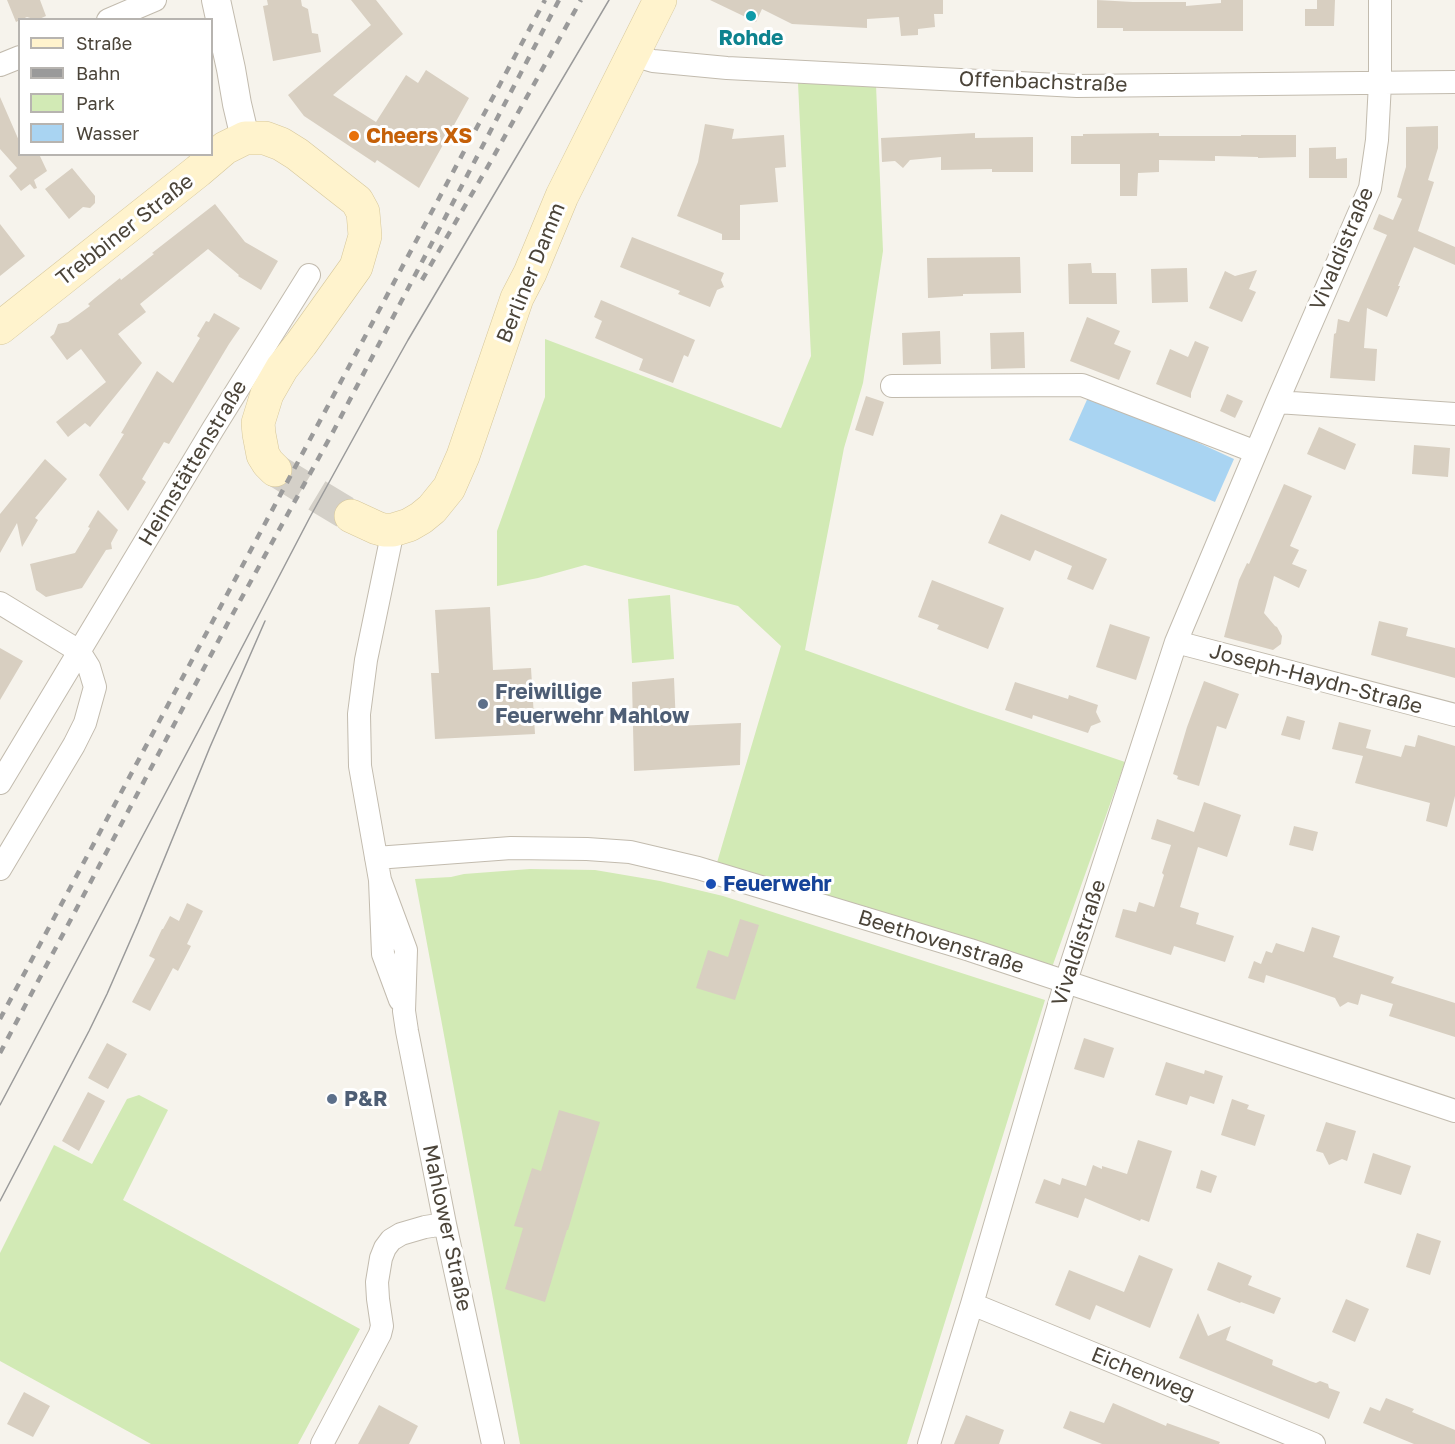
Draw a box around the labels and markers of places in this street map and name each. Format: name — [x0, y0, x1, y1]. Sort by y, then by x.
marker: Rohde — [744, 9, 758, 23]
place label: Rohde — [719, 25, 783, 51]
place label: Cheers XS — [366, 123, 472, 149]
marker: Cheers XS — [347, 129, 361, 143]
place label: Freiwillige Feuerwehr Mahlow — [495, 679, 689, 729]
marker: Freiwillige Feuerwehr Mahlow — [476, 697, 490, 711]
place label: Feuerwehr — [723, 871, 832, 897]
marker: Feuerwehr — [704, 877, 718, 891]
place label: P&R — [344, 1086, 388, 1112]
marker: P&R — [325, 1092, 339, 1106]

